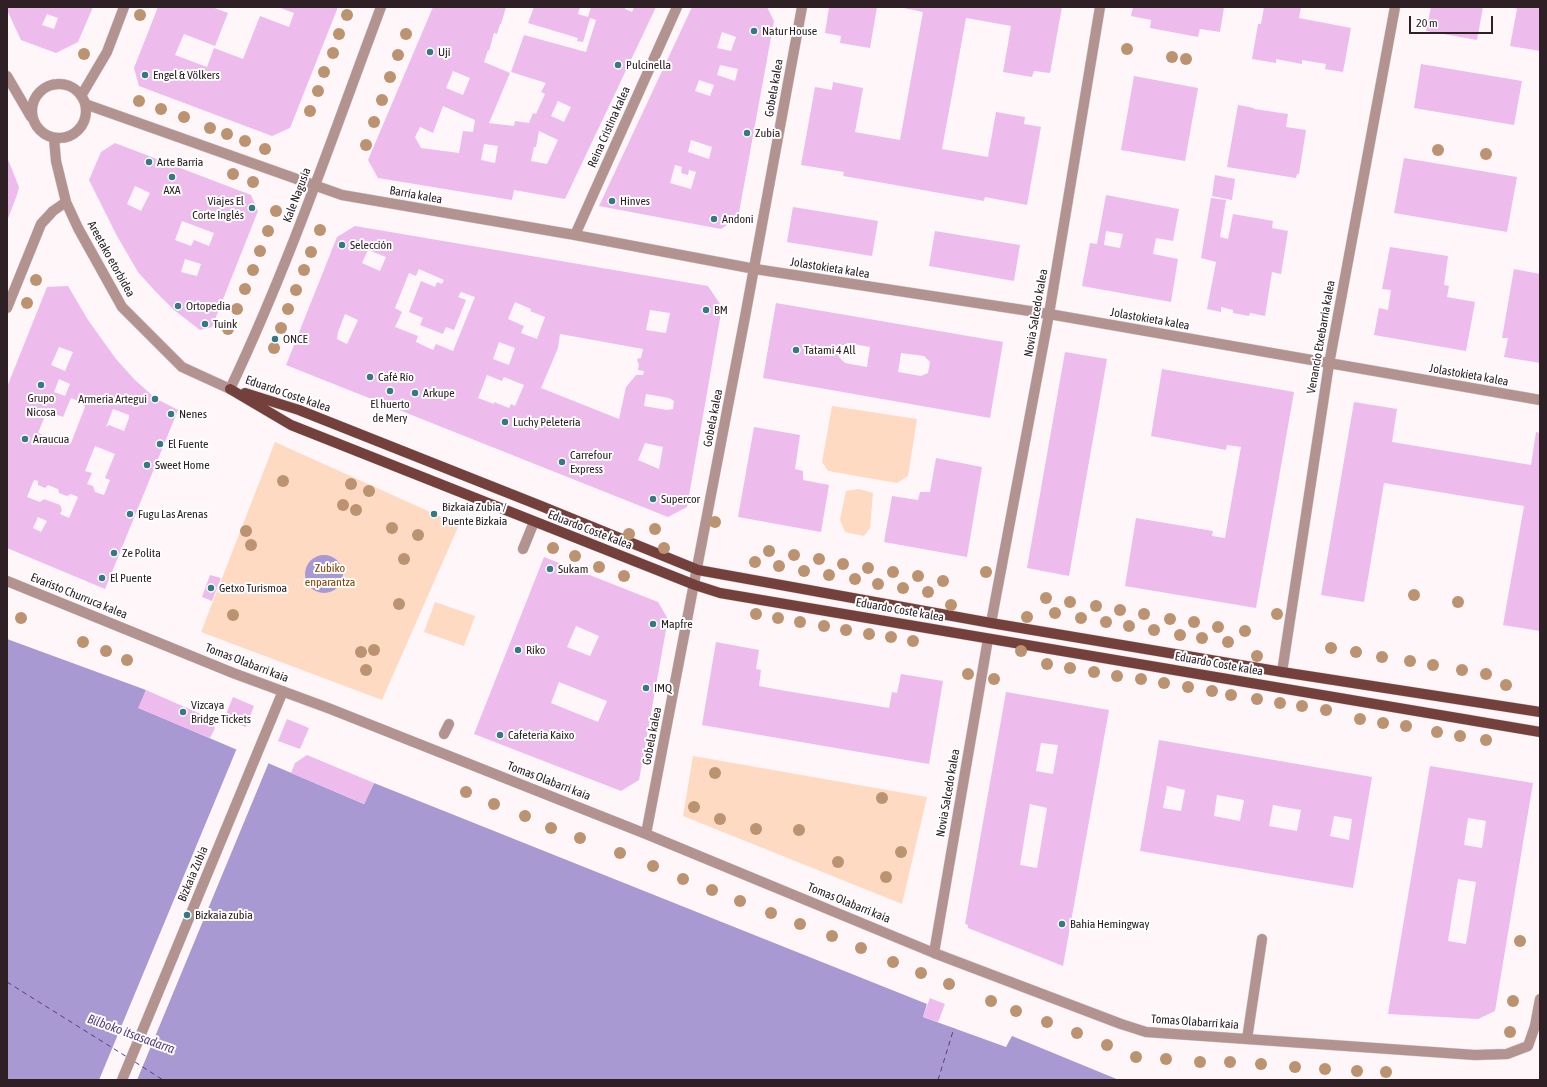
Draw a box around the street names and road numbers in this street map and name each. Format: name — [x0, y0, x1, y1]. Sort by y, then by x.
street label: Gobela kalea — [762, 58, 786, 118]
street label: Reina Cristina kalea — [585, 84, 633, 170]
street label: Kale Nagusia — [280, 166, 314, 224]
street label: Barria kalea — [389, 183, 443, 207]
street label: Areetako etorbidea — [84, 218, 138, 300]
street label: Jolastokieta kalea — [789, 255, 871, 281]
street label: Novia Salcedo kalea — [1021, 268, 1051, 358]
street label: Venancio Etxebarria kalea — [1304, 279, 1338, 395]
street label: Jolastokieta kalea — [1109, 305, 1191, 333]
street label: Jolastokieta kalea — [1428, 361, 1510, 389]
street label: Eduardo Coste kalea — [243, 373, 333, 415]
street label: Gobela kalea — [700, 388, 726, 448]
street label: Eduardo Coste kalea — [546, 507, 634, 553]
street label: Evaristo Churruca kalea — [28, 570, 130, 622]
street label: Eduardo Coste kalea — [855, 595, 945, 625]
street label: Tomas Olabarri kaia — [203, 641, 291, 685]
street label: Eduardo Coste kalea — [1174, 649, 1264, 679]
street label: Gobela kalea — [639, 706, 665, 766]
street label: Novia Salcedo kalea — [933, 748, 963, 838]
street label: Tomas Olabarri kaia — [505, 759, 593, 803]
street label: Bizkaia Zubia — [175, 844, 211, 904]
street label: Tomas Olabarri kaia — [806, 880, 892, 926]
street label: Tomas Olabarri kaia — [1151, 1012, 1239, 1032]

